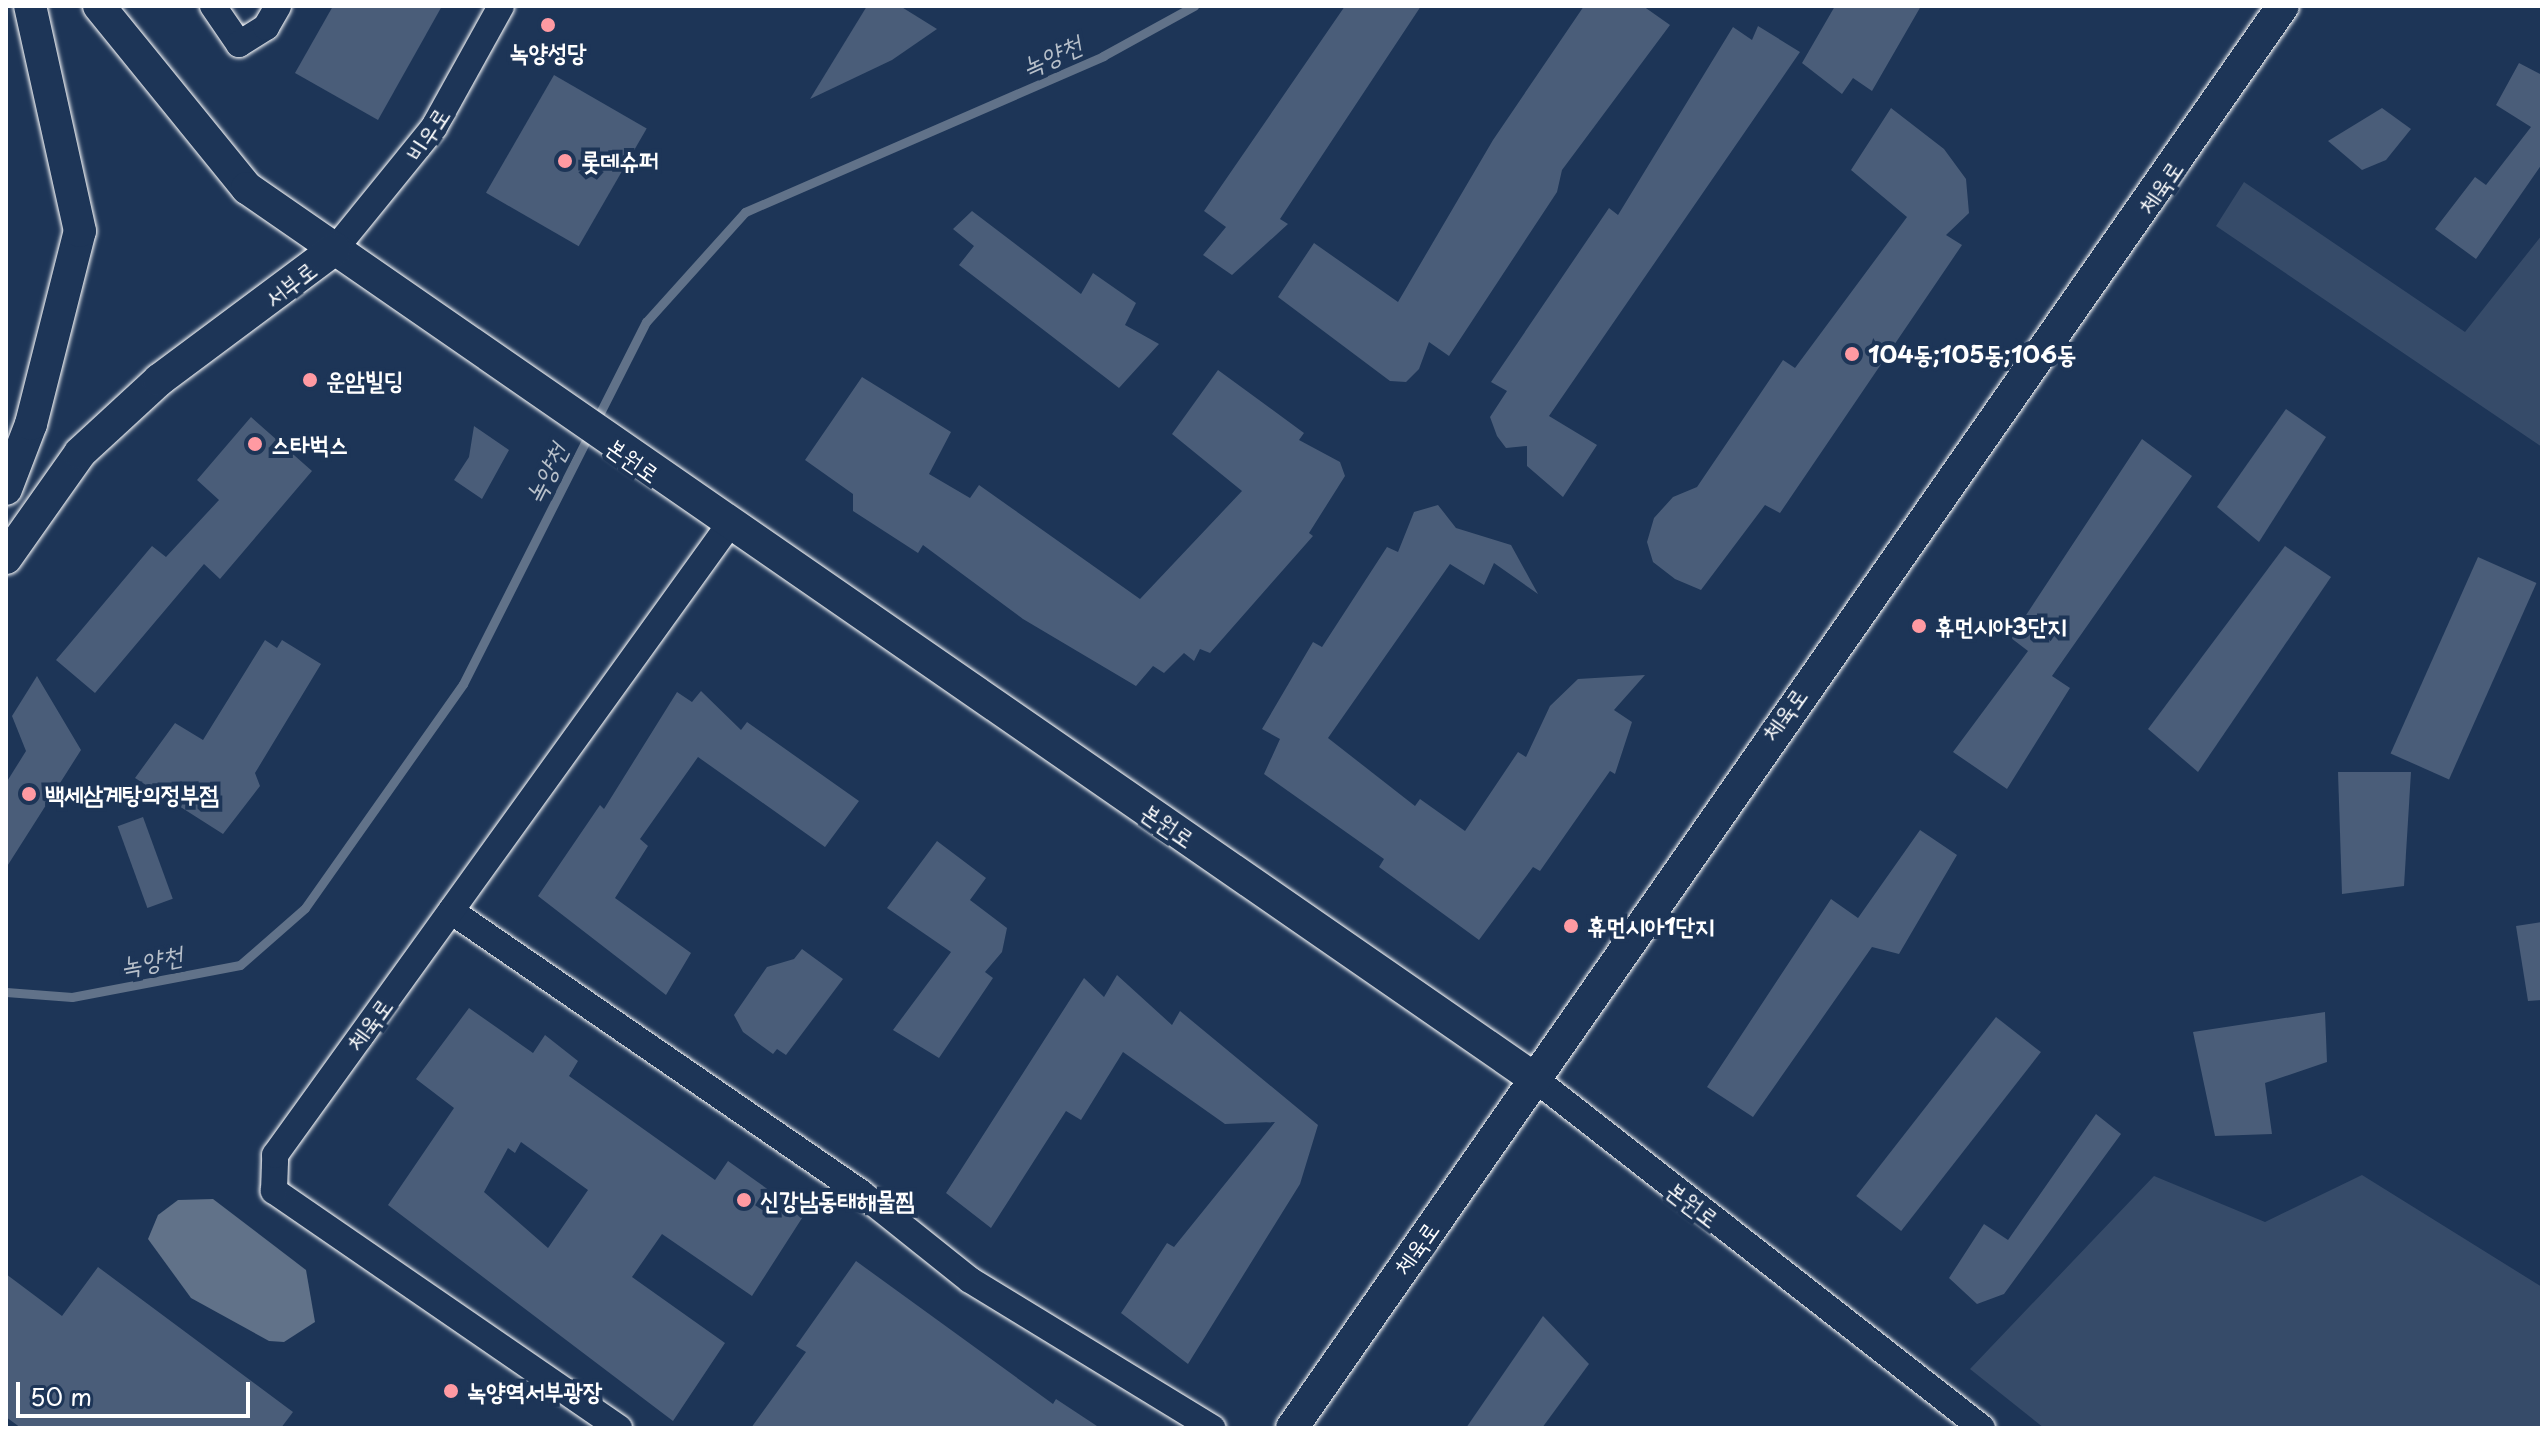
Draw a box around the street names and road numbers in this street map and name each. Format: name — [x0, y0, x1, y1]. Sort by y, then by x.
street label: 비우로 — [399, 102, 455, 166]
street label: 체육로 — [2132, 155, 2188, 219]
street label: 서부로 — [258, 255, 322, 313]
street label: 본원로 — [601, 432, 665, 488]
street label: 체육로 — [1756, 682, 1812, 746]
street label: 본원로 — [1136, 797, 1200, 853]
street label: 체육로 — [340, 992, 398, 1056]
street label: 본원로 — [1661, 1175, 1725, 1233]
street label: 체육로 — [1388, 1216, 1444, 1280]

